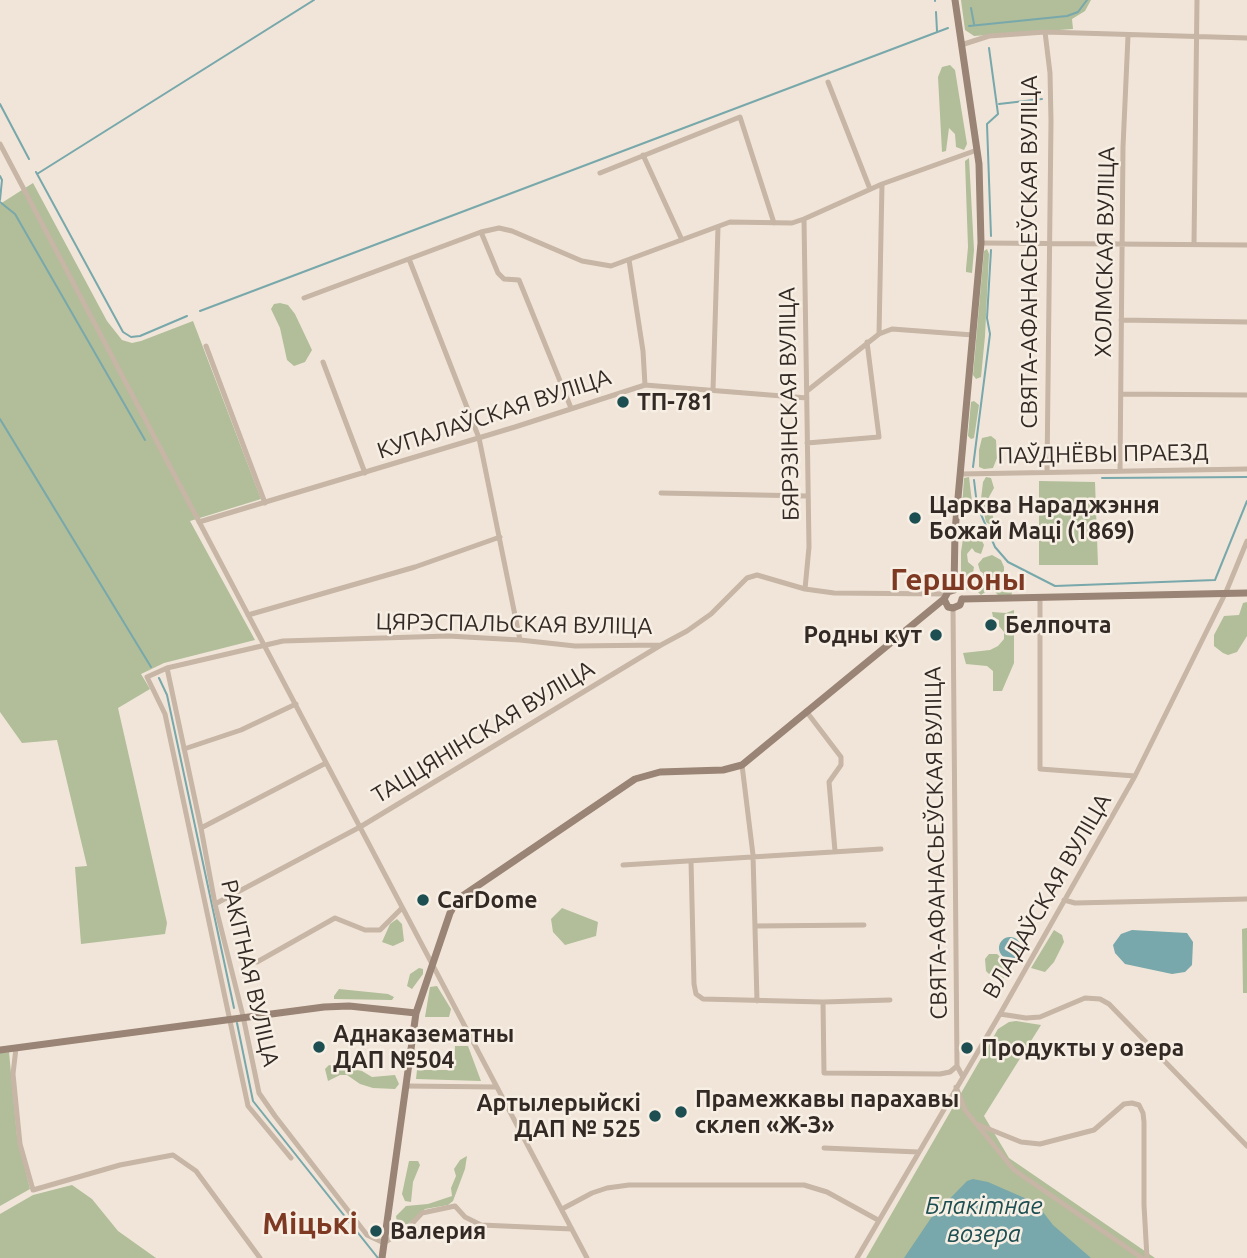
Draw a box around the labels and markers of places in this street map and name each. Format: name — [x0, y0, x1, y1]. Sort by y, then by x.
place label: ТП-781 — [637, 388, 714, 416]
marker: ТП-781 — [615, 394, 631, 410]
place label: Царква Нараджэння Божай Маці (1869) — [929, 491, 1160, 545]
marker: Царква Нараджэння Божай Маці (1869) — [907, 510, 923, 526]
place label: Белпочта — [1005, 611, 1111, 639]
marker: Белпочта — [983, 617, 999, 633]
place label: Родны кут — [804, 621, 922, 649]
marker: Родны кут — [928, 627, 944, 643]
place label: CarDome — [437, 886, 538, 914]
marker: CarDome — [415, 892, 431, 908]
place label: Аднаказематны ДАП №504 — [333, 1020, 514, 1074]
place label: Продукты у озера — [981, 1034, 1184, 1062]
marker: Аднаказематны ДАП №504 — [311, 1039, 327, 1055]
marker: Продукты у озера — [959, 1040, 975, 1056]
place label: Прамежкавы парахавы склеп «Ж-З» — [695, 1085, 959, 1139]
place label: Артылерыйскі ДАП № 525 — [476, 1089, 641, 1143]
marker: Прамежкавы парахавы склеп «Ж-З» — [673, 1104, 689, 1120]
marker: Артылерыйскі ДАП № 525 — [647, 1108, 663, 1124]
place label: Валерия — [390, 1217, 486, 1245]
marker: Валерия — [368, 1223, 384, 1239]

